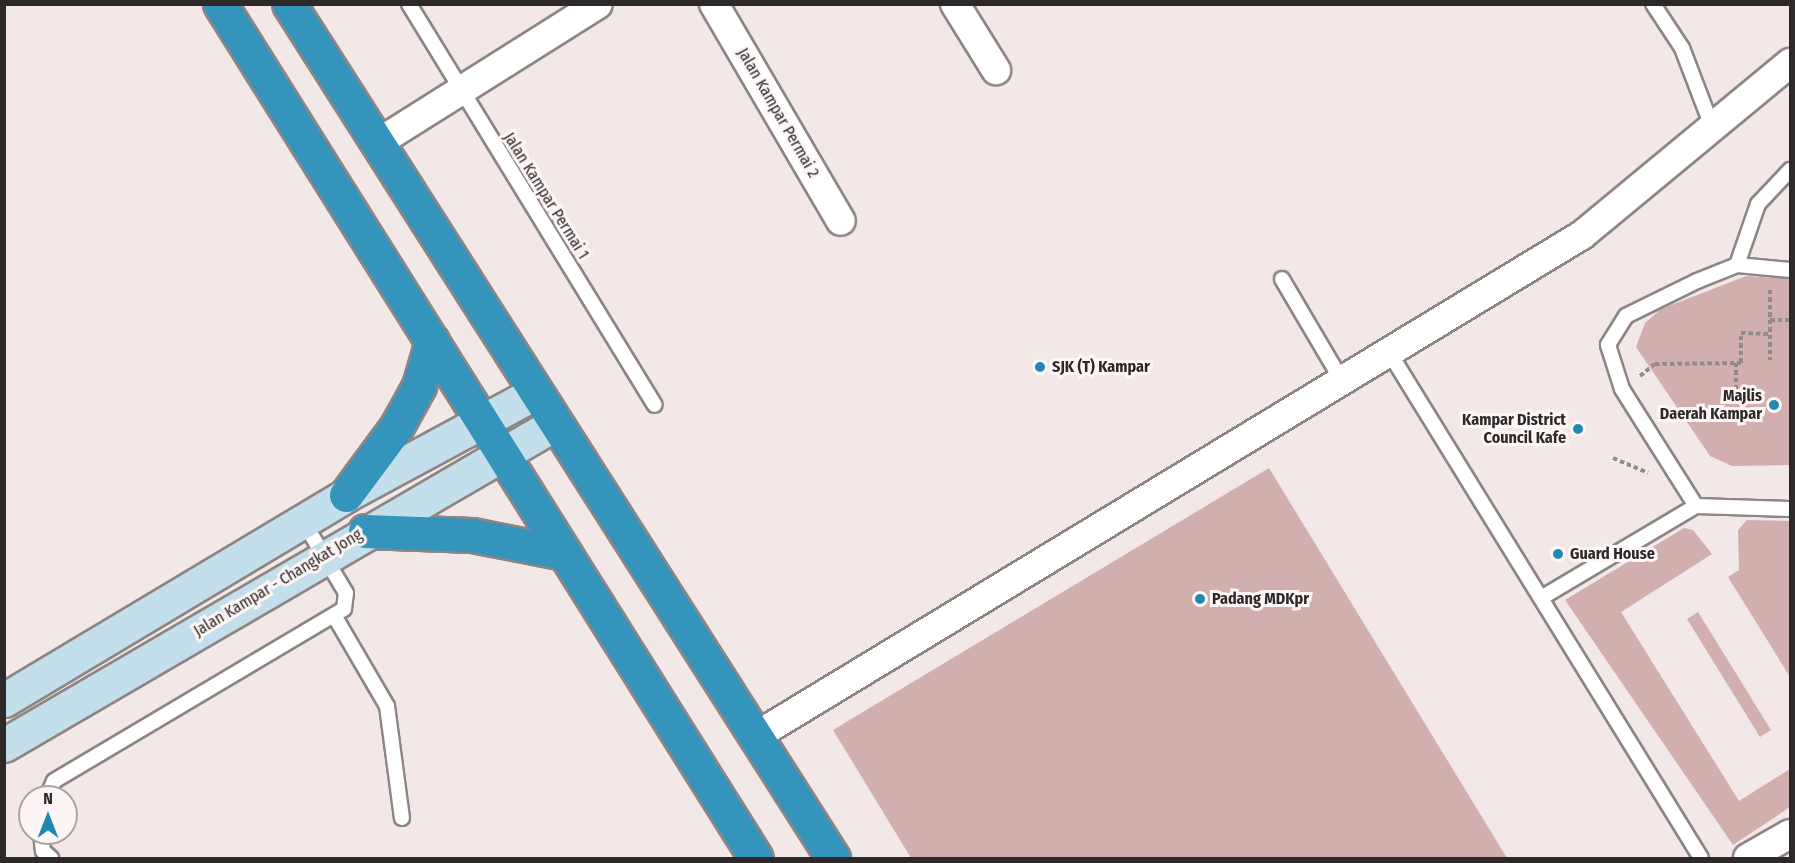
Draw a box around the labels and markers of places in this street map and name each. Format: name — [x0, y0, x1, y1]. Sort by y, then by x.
place label: SJK (T) Kampar — [1052, 357, 1150, 377]
marker: SJK (T) Kampar — [1033, 360, 1047, 374]
place label: Majlis Daerah Kampar — [1660, 386, 1762, 424]
marker: Majlis Daerah Kampar — [1767, 398, 1781, 412]
place label: Kampar District Council Kafe — [1462, 410, 1566, 448]
marker: Kampar District Council Kafe — [1571, 422, 1585, 436]
place label: Guard House — [1570, 544, 1655, 564]
marker: Guard House — [1551, 547, 1565, 561]
place label: Padang MDKpr — [1212, 589, 1309, 609]
marker: Padang MDKpr — [1193, 592, 1207, 606]

